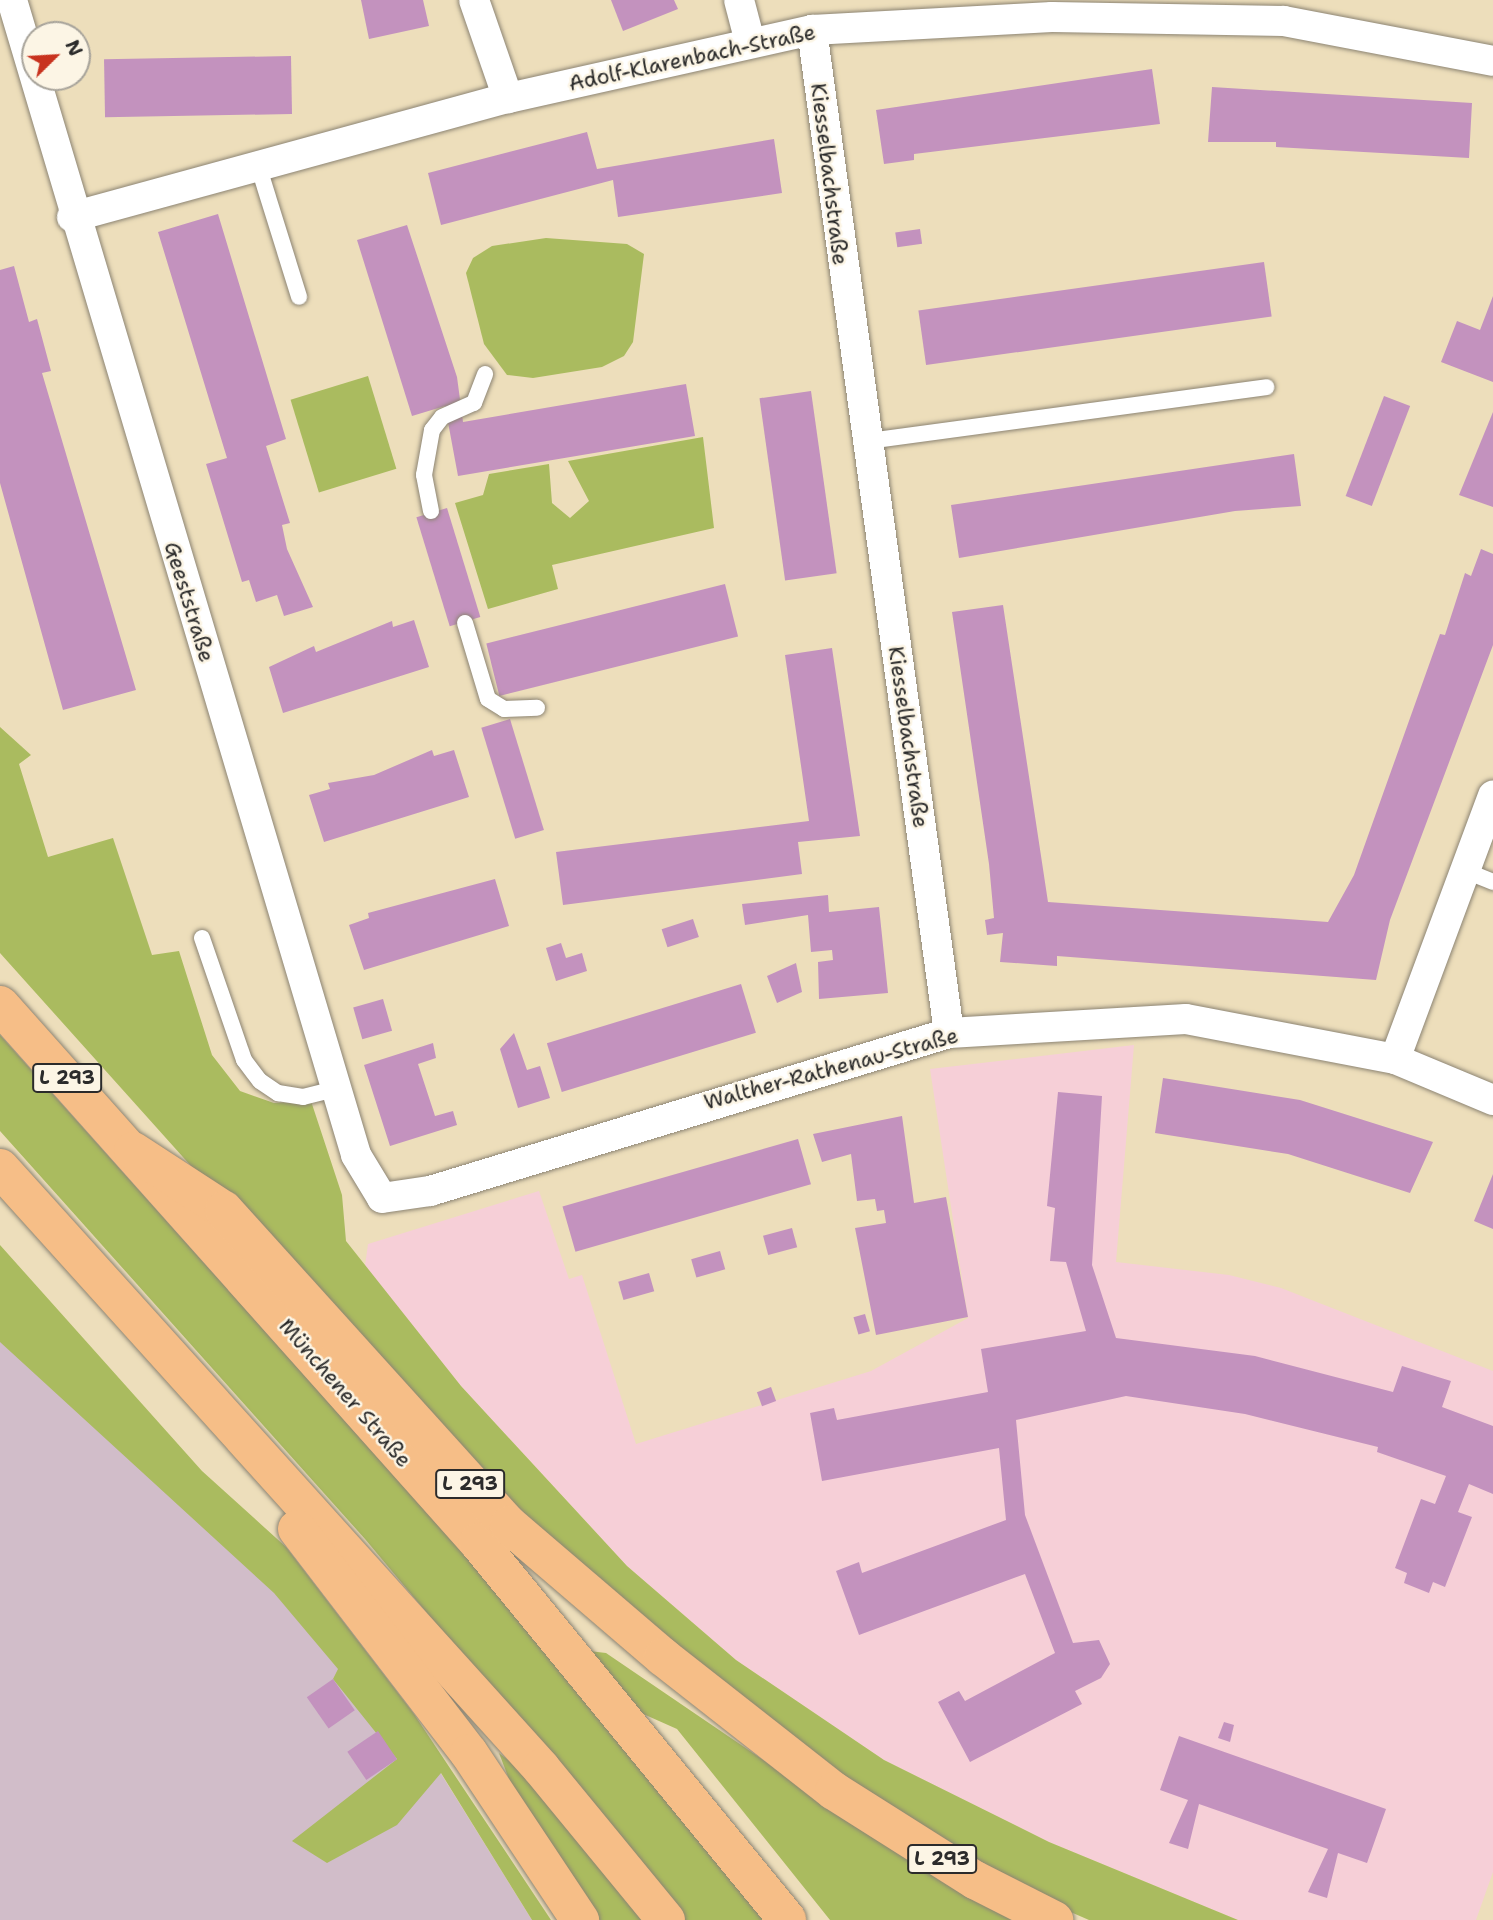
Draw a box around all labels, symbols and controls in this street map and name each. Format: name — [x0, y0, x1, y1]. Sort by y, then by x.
street label: Adolf-Klarenbach-Straße — [566, 20, 818, 96]
north arrow — [21, 21, 91, 91]
text: N — [59, 36, 88, 60]
street label: Kiesselbachstraße — [805, 82, 853, 266]
street label: Geeststraße — [159, 539, 219, 665]
street label: Kiesselbachstraße — [883, 645, 933, 829]
street label: Walther-Rathenau-Straße — [701, 1023, 961, 1115]
road number: L 293 — [32, 1062, 102, 1094]
street label: Münchener Straße — [274, 1314, 416, 1472]
road number: L 293 — [435, 1468, 505, 1500]
road number: L 293 — [907, 1843, 977, 1874]

